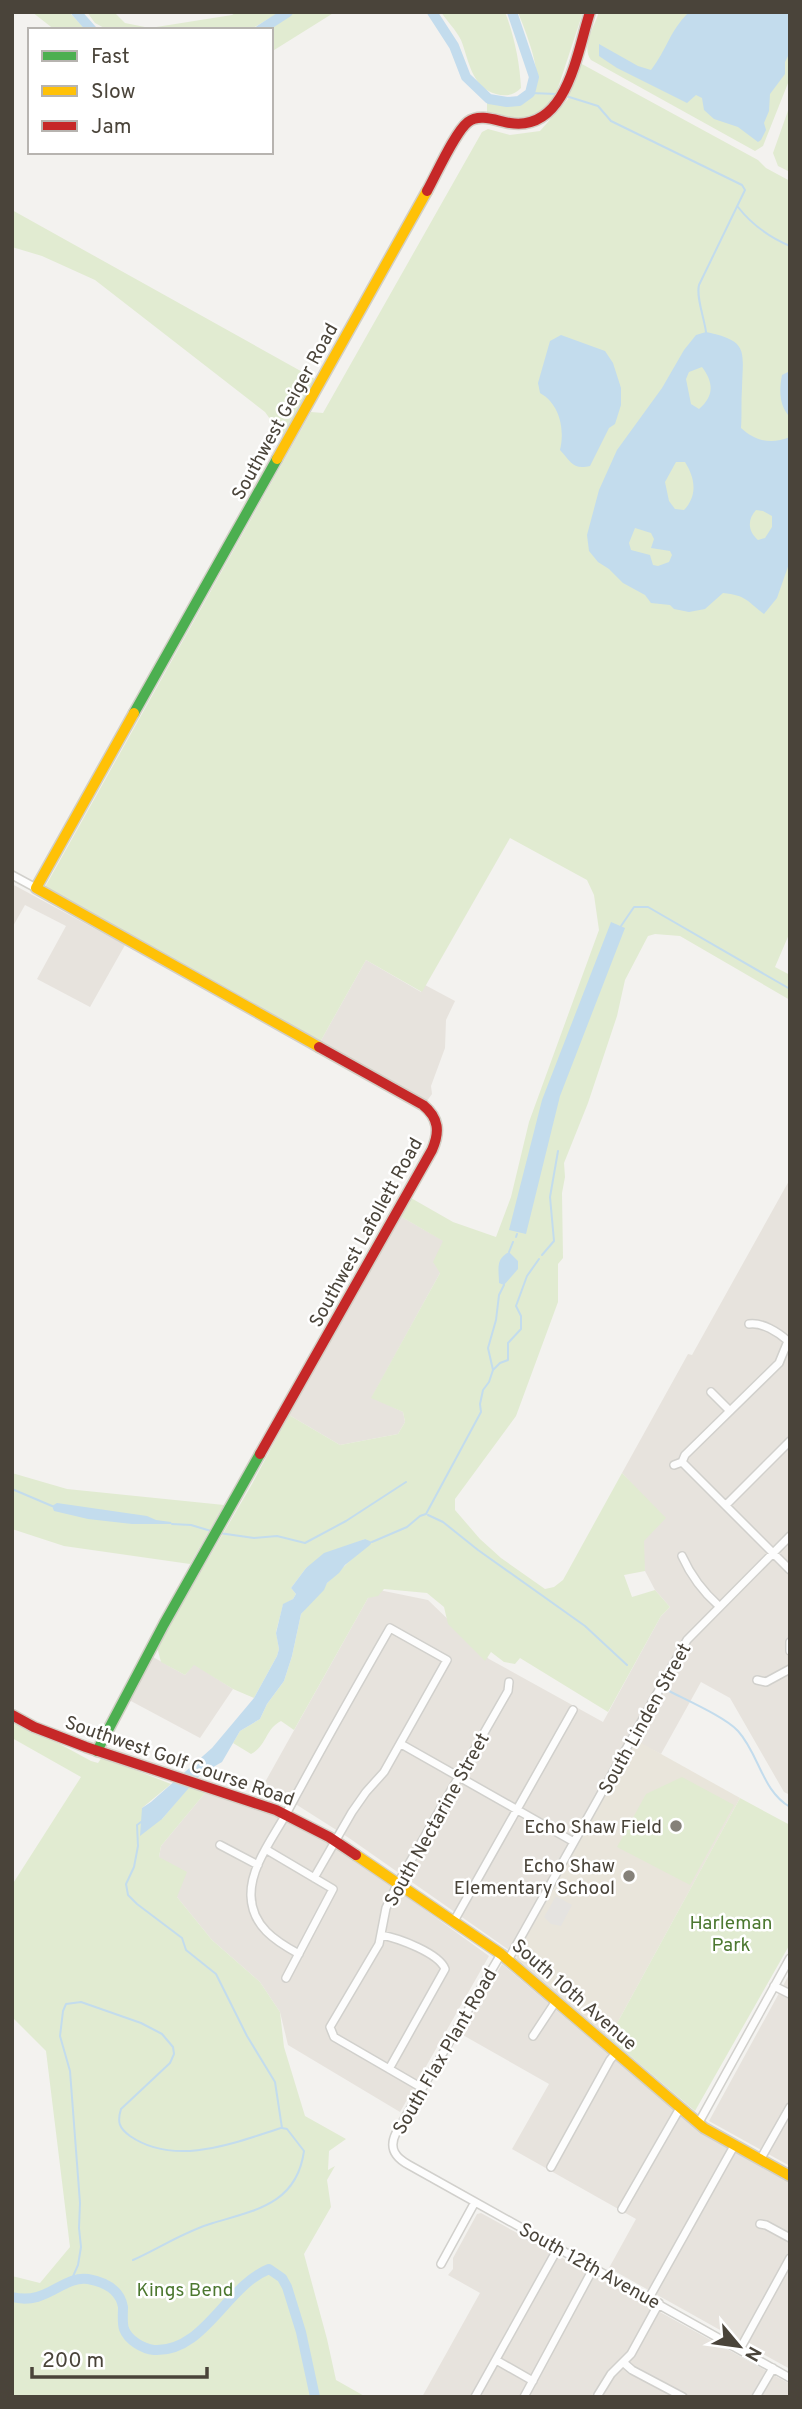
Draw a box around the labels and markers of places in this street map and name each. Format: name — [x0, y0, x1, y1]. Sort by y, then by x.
place label: Echo Shaw Field — [524, 1816, 662, 1840]
marker: Echo Shaw Field — [668, 1818, 684, 1834]
place label: Echo Shaw Elementary School — [454, 1855, 615, 1901]
marker: Echo Shaw Elementary School — [621, 1868, 637, 1884]

